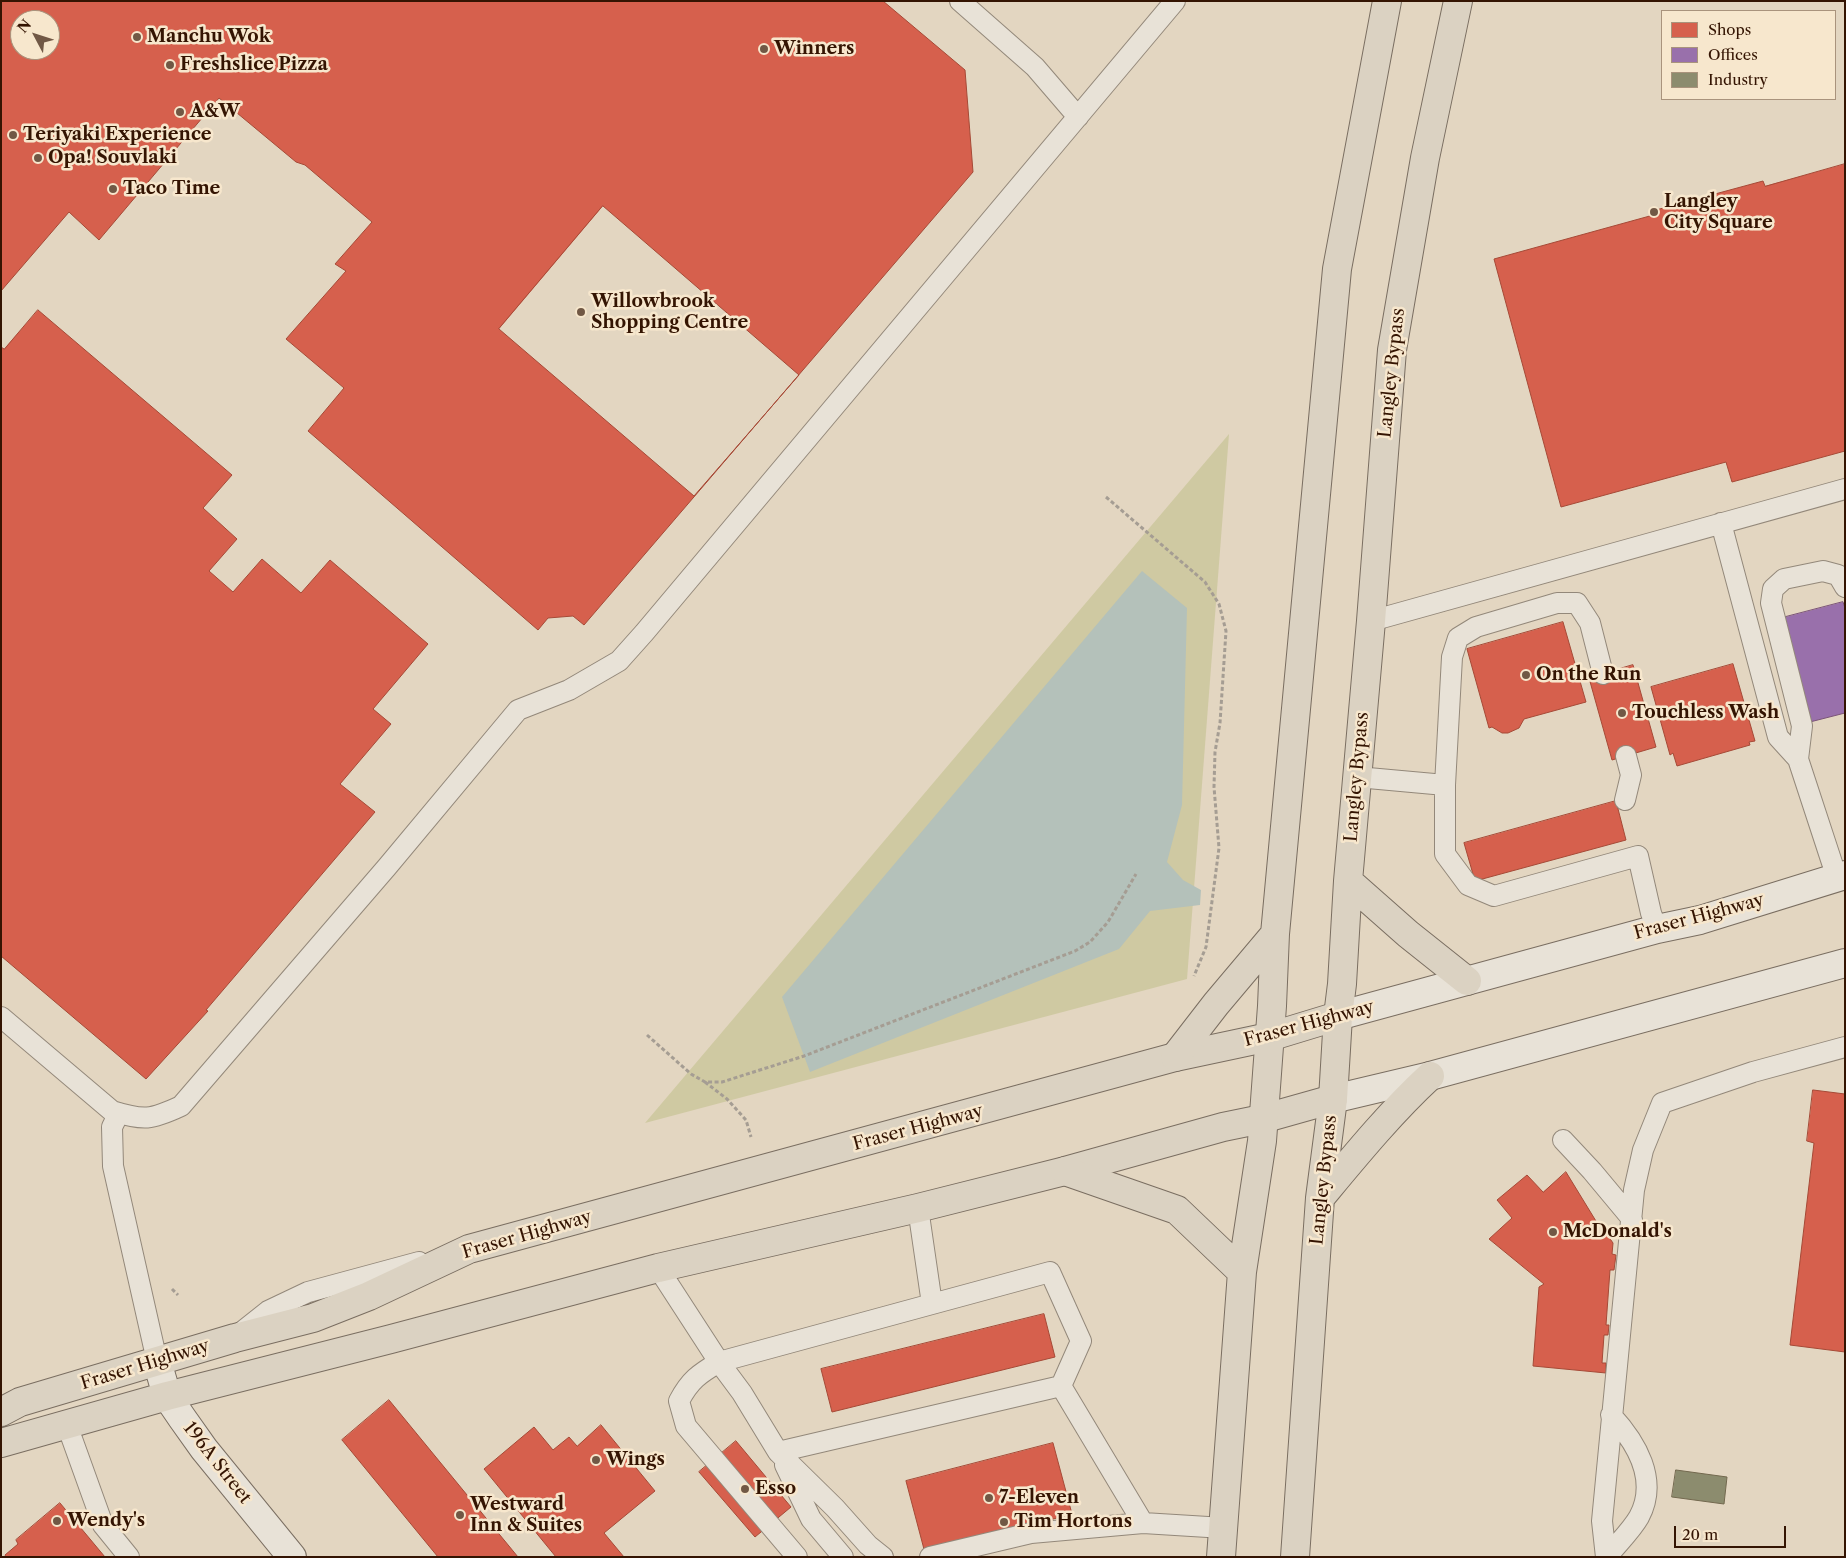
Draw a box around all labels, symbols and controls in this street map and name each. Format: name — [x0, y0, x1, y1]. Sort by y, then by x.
north arrow — [10, 10, 60, 60]
legend — [1661, 10, 1836, 100]
text: N — [13, 16, 35, 36]
text: Shops — [1708, 20, 1751, 39]
place label: Manchu Wok — [147, 26, 271, 48]
marker: Manchu Wok — [131, 31, 143, 43]
place label: Winners — [774, 38, 854, 60]
marker: Winners — [758, 43, 770, 55]
text: Offices — [1708, 45, 1758, 64]
place label: Freshslice Pizza — [180, 54, 328, 76]
marker: Freshslice Pizza — [164, 59, 176, 71]
text: Industry — [1708, 70, 1768, 89]
place label: A&W — [190, 101, 240, 123]
marker: A&W — [174, 106, 186, 118]
place label: Teriyaki Experience — [23, 124, 212, 146]
marker: Teriyaki Experience — [7, 129, 19, 141]
place label: Opa! Souvlaki — [48, 147, 177, 169]
marker: Opa! Souvlaki — [32, 152, 44, 164]
place label: Taco Time — [123, 178, 220, 200]
marker: Taco Time — [107, 183, 119, 195]
place label: Langley City Square — [1664, 191, 1773, 233]
marker: Langley City Square — [1648, 206, 1660, 218]
place label: Willowbrook Shopping Centre — [591, 291, 748, 334]
marker: Willowbrook Shopping Centre — [575, 306, 587, 318]
street label: Langley Bypass — [1374, 307, 1410, 439]
place label: On the Run — [1536, 664, 1641, 686]
marker: On the Run — [1520, 669, 1532, 681]
place label: Touchless Wash — [1632, 702, 1779, 724]
marker: Touchless Wash — [1616, 707, 1628, 719]
street label: Langley Bypass — [1341, 711, 1373, 843]
street label: Fraser Highway — [1632, 889, 1766, 945]
street label: Fraser Highway — [1242, 996, 1376, 1052]
street label: Fraser Highway — [851, 1100, 985, 1156]
street label: Langley Bypass — [1306, 1114, 1342, 1246]
street label: Fraser Highway — [460, 1206, 594, 1264]
place label: McDonald's — [1563, 1221, 1672, 1243]
marker: McDonald's — [1547, 1226, 1559, 1238]
street label: Fraser Highway — [78, 1335, 212, 1395]
street label: 196A Street — [178, 1418, 256, 1508]
place label: Wings — [606, 1449, 665, 1471]
marker: Wings — [590, 1454, 602, 1466]
place label: Esso — [755, 1478, 796, 1500]
marker: Esso — [739, 1483, 751, 1495]
place label: 7-Eleven — [999, 1487, 1079, 1509]
marker: 7-Eleven — [983, 1492, 995, 1504]
place label: Westward Inn & Suites — [470, 1494, 582, 1536]
marker: Westward Inn & Suites — [454, 1509, 466, 1521]
place label: Wendy's — [67, 1510, 145, 1532]
place label: Tim Hortons — [1014, 1511, 1132, 1533]
marker: Wendy's — [51, 1515, 63, 1527]
marker: Tim Hortons — [998, 1516, 1010, 1528]
scale bar — [1676, 1516, 1788, 1548]
text: 20 m — [1682, 1525, 1718, 1544]

